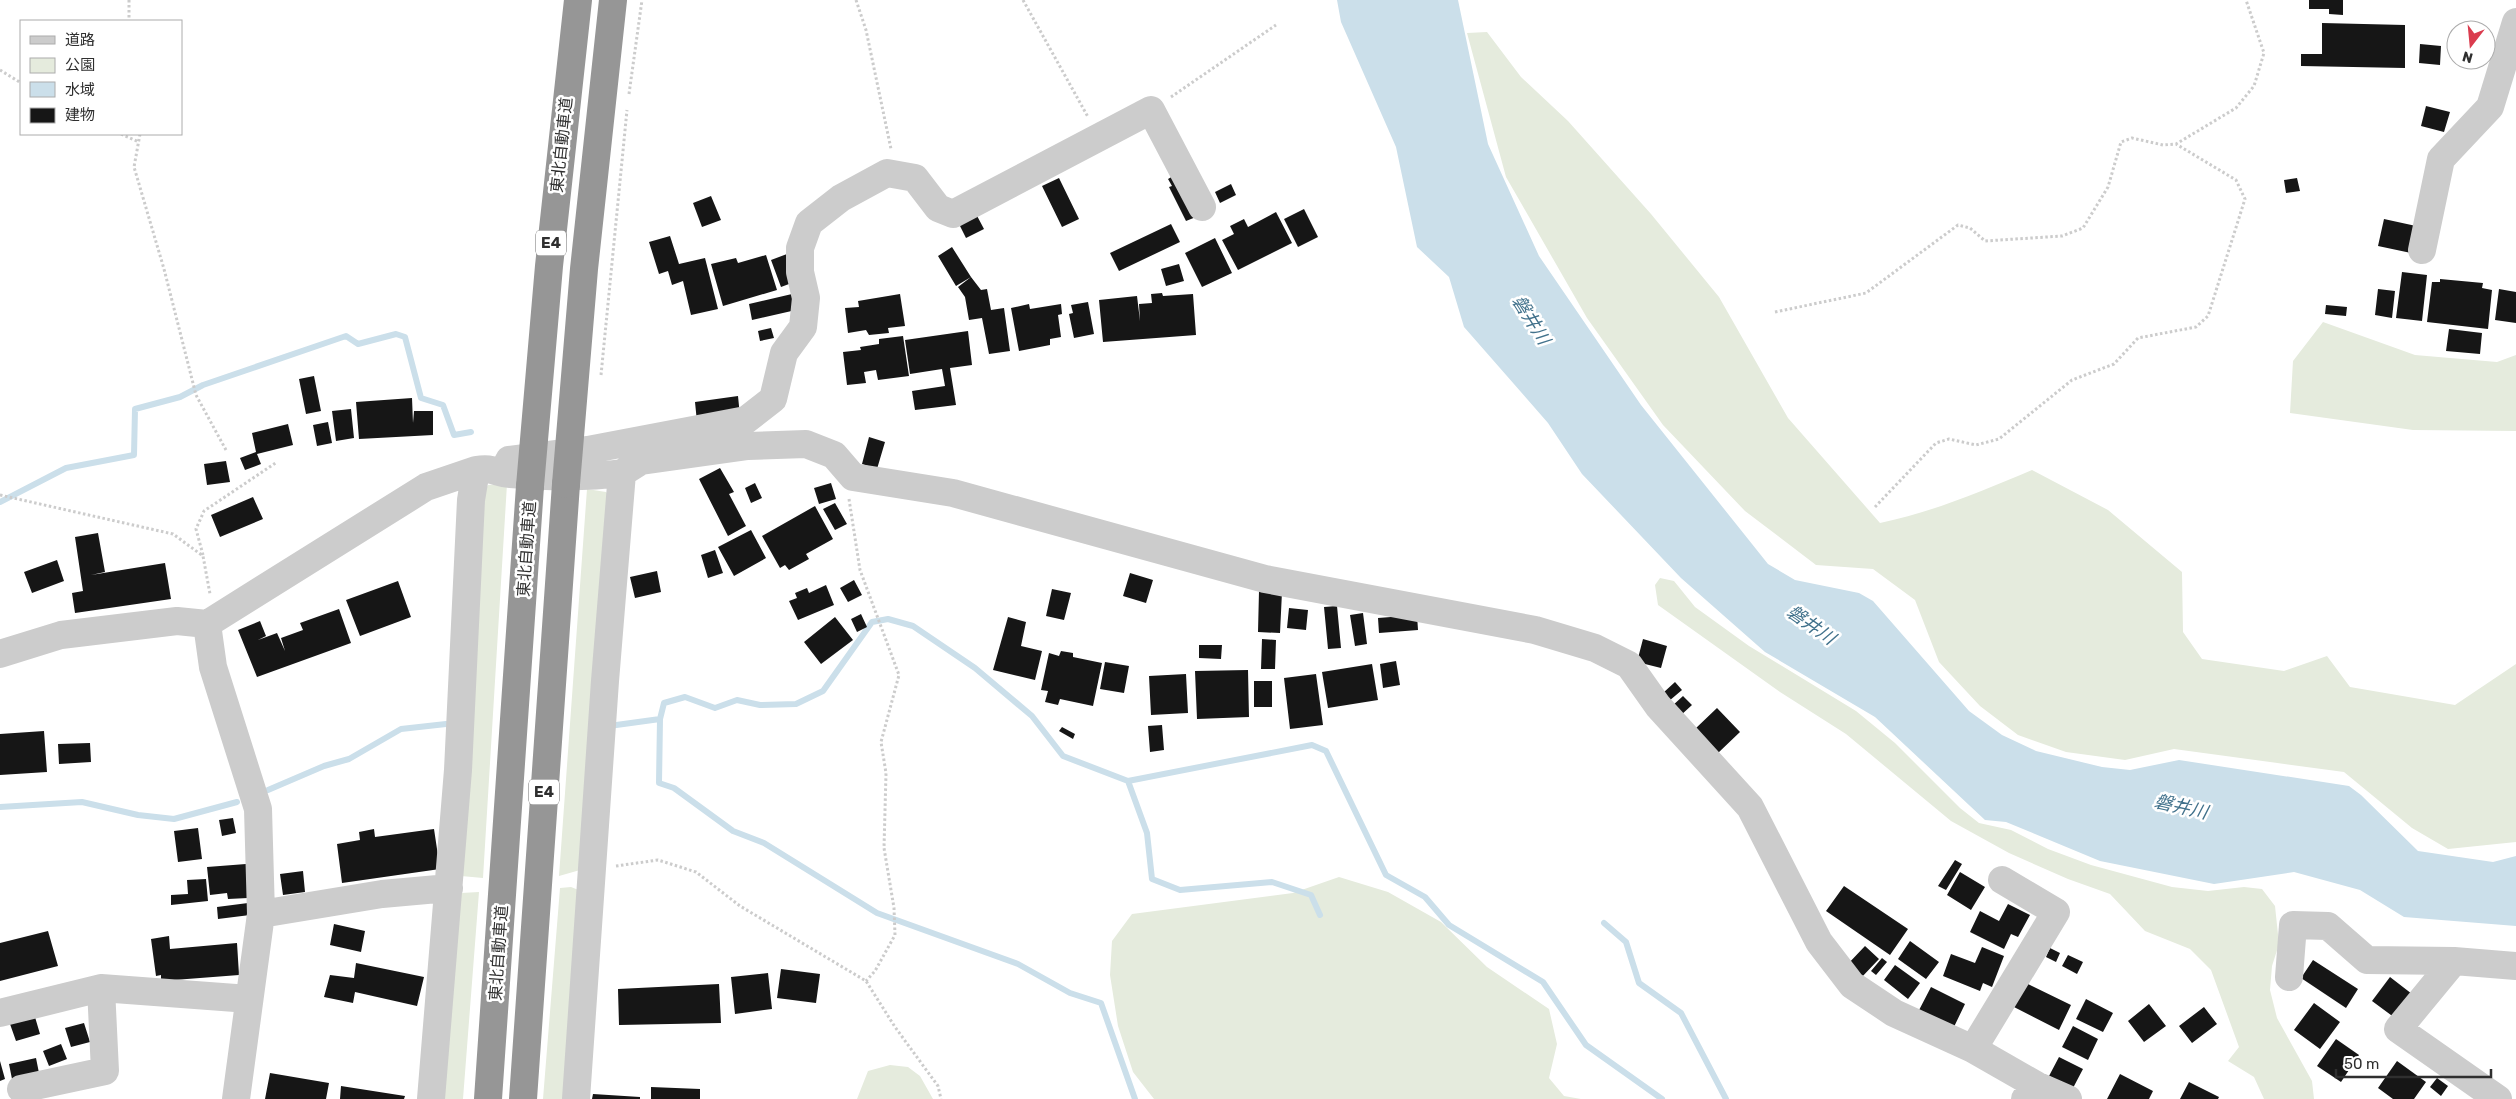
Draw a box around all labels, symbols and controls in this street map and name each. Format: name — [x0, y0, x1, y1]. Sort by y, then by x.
legend — [20, 20, 182, 135]
north arrow — [2446, 20, 2496, 70]
text: 道路 — [65, 31, 95, 49]
text: N — [2460, 47, 2475, 67]
text: 公園 — [65, 56, 95, 74]
text: 水域 — [65, 81, 95, 99]
street label: 東北自動車道 — [547, 96, 576, 194]
text: 建物 — [65, 106, 95, 124]
road number: E4 — [536, 230, 566, 256]
water label: 磐井川 — [1507, 291, 1556, 350]
street label: 東北自動車道 — [514, 500, 539, 598]
water label: 磐井川 — [1783, 601, 1841, 651]
road number: E4 — [529, 780, 559, 804]
water label: 磐井川 — [2152, 790, 2212, 824]
street label: 東北自動車道 — [486, 904, 511, 1002]
scale bar — [2336, 1046, 2491, 1078]
text: 50 m — [2344, 1055, 2379, 1073]

